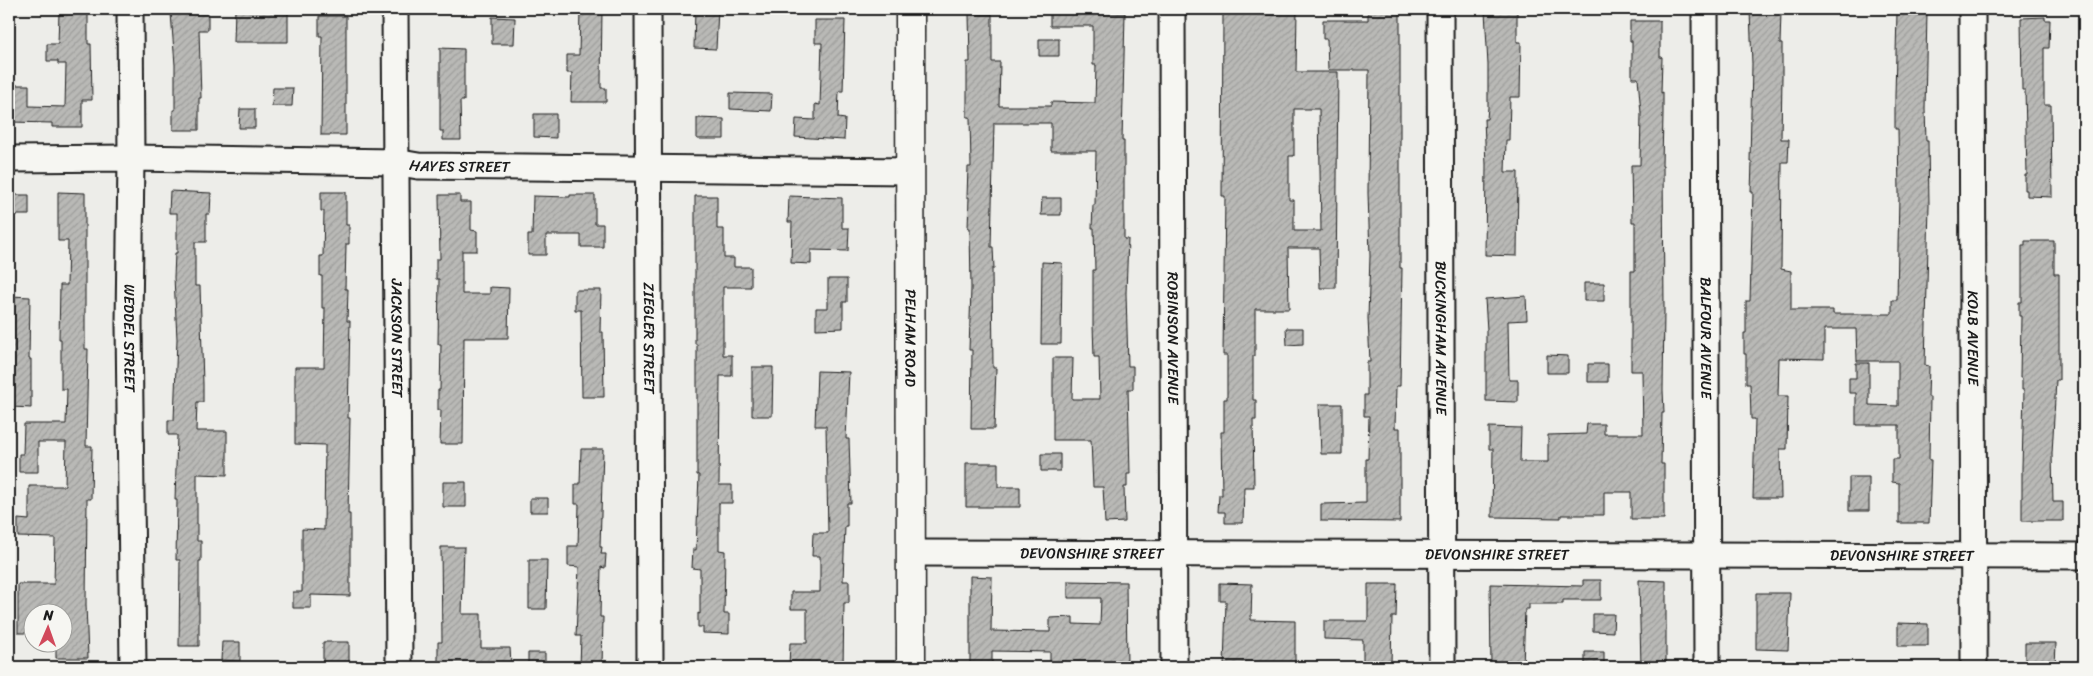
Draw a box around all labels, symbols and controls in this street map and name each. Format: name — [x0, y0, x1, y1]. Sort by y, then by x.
street label: HAYES STREET — [407, 152, 512, 180]
street label: BUCKINGHAM AVENUE — [1428, 261, 1454, 417]
street label: ROBINSON AVENUE — [1160, 272, 1186, 406]
street label: BALFOUR AVENUE — [1693, 277, 1719, 401]
street label: JACKSON STREET — [384, 278, 410, 399]
street label: ZIEGLER STREET — [636, 282, 662, 395]
street label: WEDDEL STREET — [116, 284, 143, 393]
street label: PELHAM ROAD — [897, 289, 924, 387]
street label: KOLB AVENUE — [1960, 290, 1986, 387]
street label: DEVONSHIRE STREET — [1020, 540, 1166, 567]
street label: DEVONSHIRE STREET — [1425, 541, 1571, 568]
street label: DEVONSHIRE STREET — [1830, 542, 1976, 569]
text: N — [42, 603, 54, 628]
north arrow — [22, 604, 72, 654]

